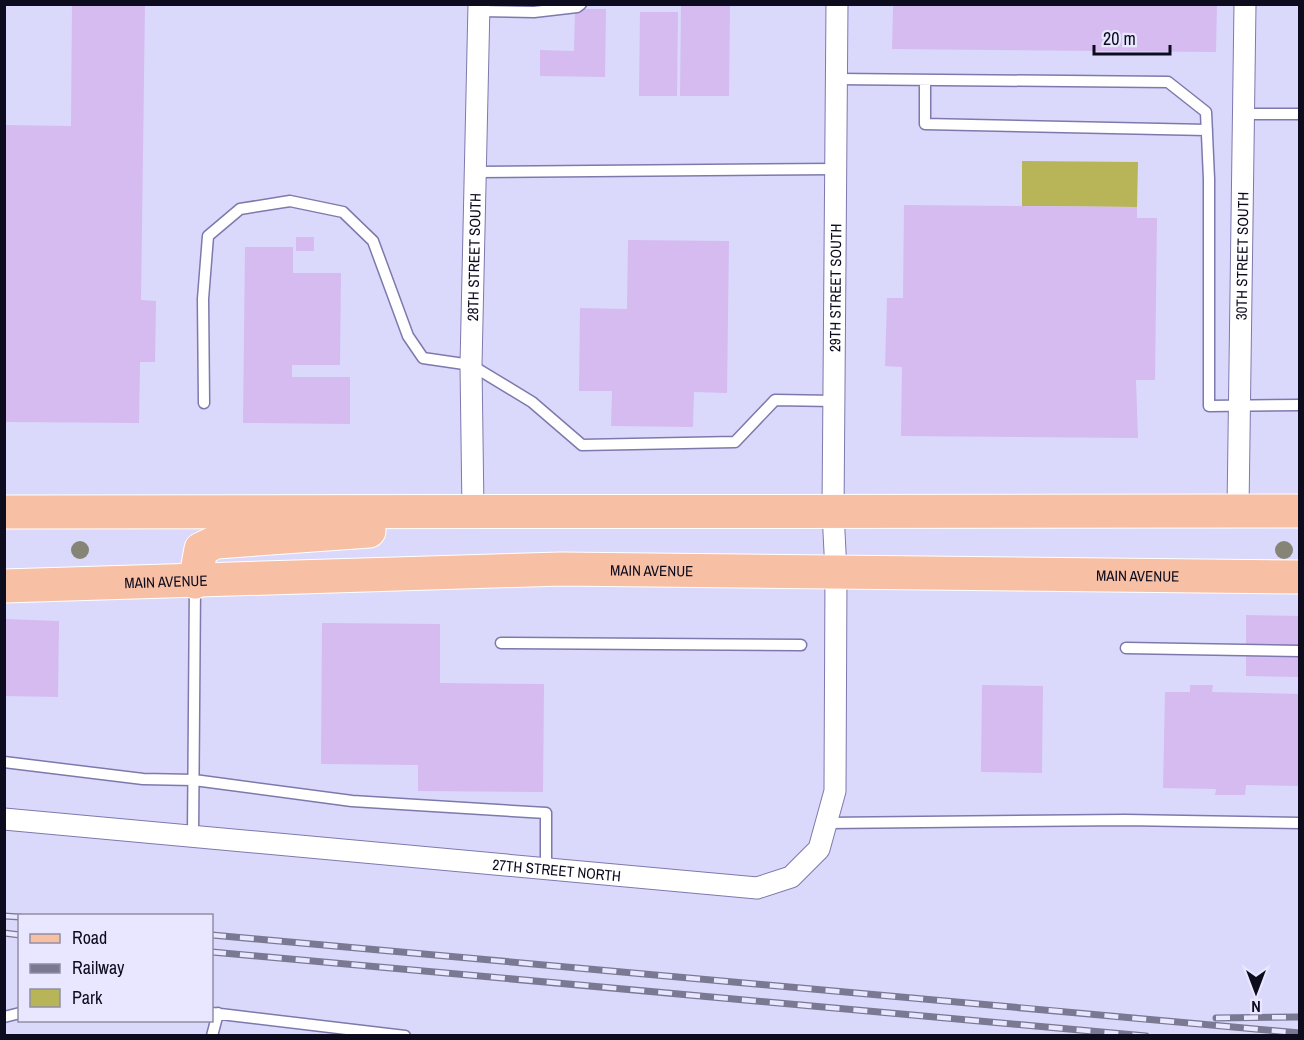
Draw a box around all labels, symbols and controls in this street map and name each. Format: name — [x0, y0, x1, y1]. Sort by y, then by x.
scale bar — [1094, 18, 1170, 56]
text: 20 m — [1103, 26, 1136, 51]
street label: 30TH STREET SOUTH — [1230, 192, 1253, 320]
street label: 28TH STREET SOUTH — [461, 193, 485, 321]
street label: 29TH STREET SOUTH — [824, 223, 846, 352]
street label: MAIN AVENUE — [610, 559, 693, 581]
street label: MAIN AVENUE — [1096, 564, 1179, 586]
street label: MAIN AVENUE — [124, 569, 208, 593]
street label: 27TH STREET NORTH — [492, 853, 622, 886]
legend — [18, 914, 213, 1022]
text: Road — [72, 925, 107, 950]
text: Railway — [72, 955, 125, 980]
north arrow — [1226, 962, 1286, 1022]
text: Park — [72, 985, 103, 1010]
text: N — [1251, 996, 1261, 1018]

